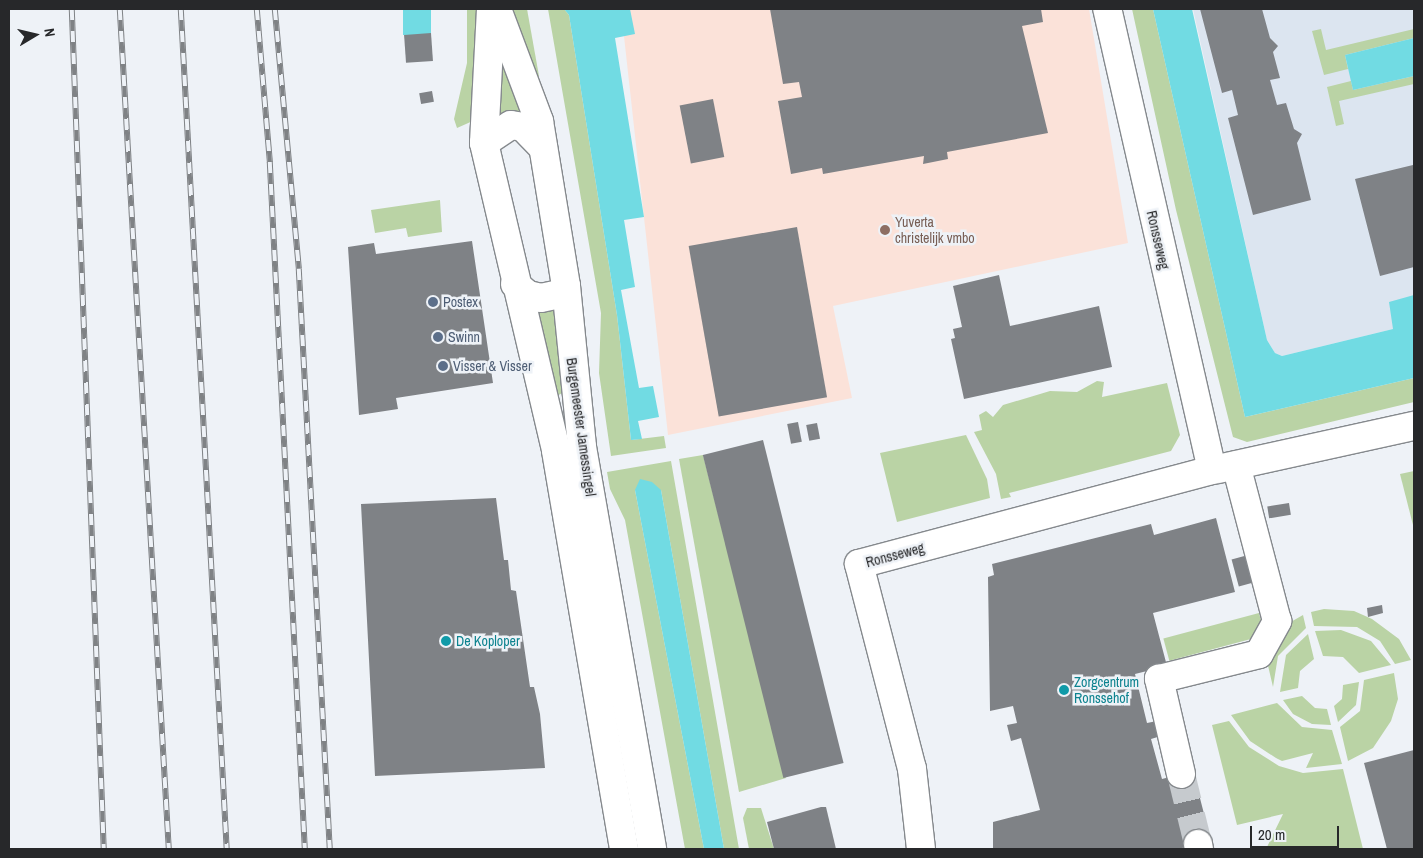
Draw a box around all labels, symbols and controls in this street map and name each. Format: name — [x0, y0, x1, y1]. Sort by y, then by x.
north arrow — [10, 10, 60, 60]
text: N — [40, 27, 59, 38]
street label: Ronsseweg — [1143, 209, 1173, 271]
place label: Yuverta christelijk vmbo — [895, 214, 975, 246]
marker: Yuverta christelijk vmbo — [879, 224, 891, 236]
place label: Postex — [443, 294, 478, 310]
marker: Postex — [427, 296, 439, 308]
place label: Swinn — [448, 329, 480, 345]
marker: Swinn — [432, 331, 444, 343]
street label: Burgemeester Jamessingel — [563, 357, 599, 497]
place label: Visser & Visser — [453, 358, 532, 374]
marker: Visser & Visser — [437, 360, 449, 372]
street label: Ronsseweg — [864, 539, 926, 571]
place label: De Koploper — [456, 633, 520, 649]
marker: De Koploper — [440, 635, 452, 647]
place label: Zorgcentrum Ronssehof — [1074, 674, 1139, 706]
marker: Zorgcentrum Ronssehof — [1058, 684, 1070, 696]
scale bar — [1253, 816, 1342, 848]
text: 20 m — [1258, 824, 1285, 845]

